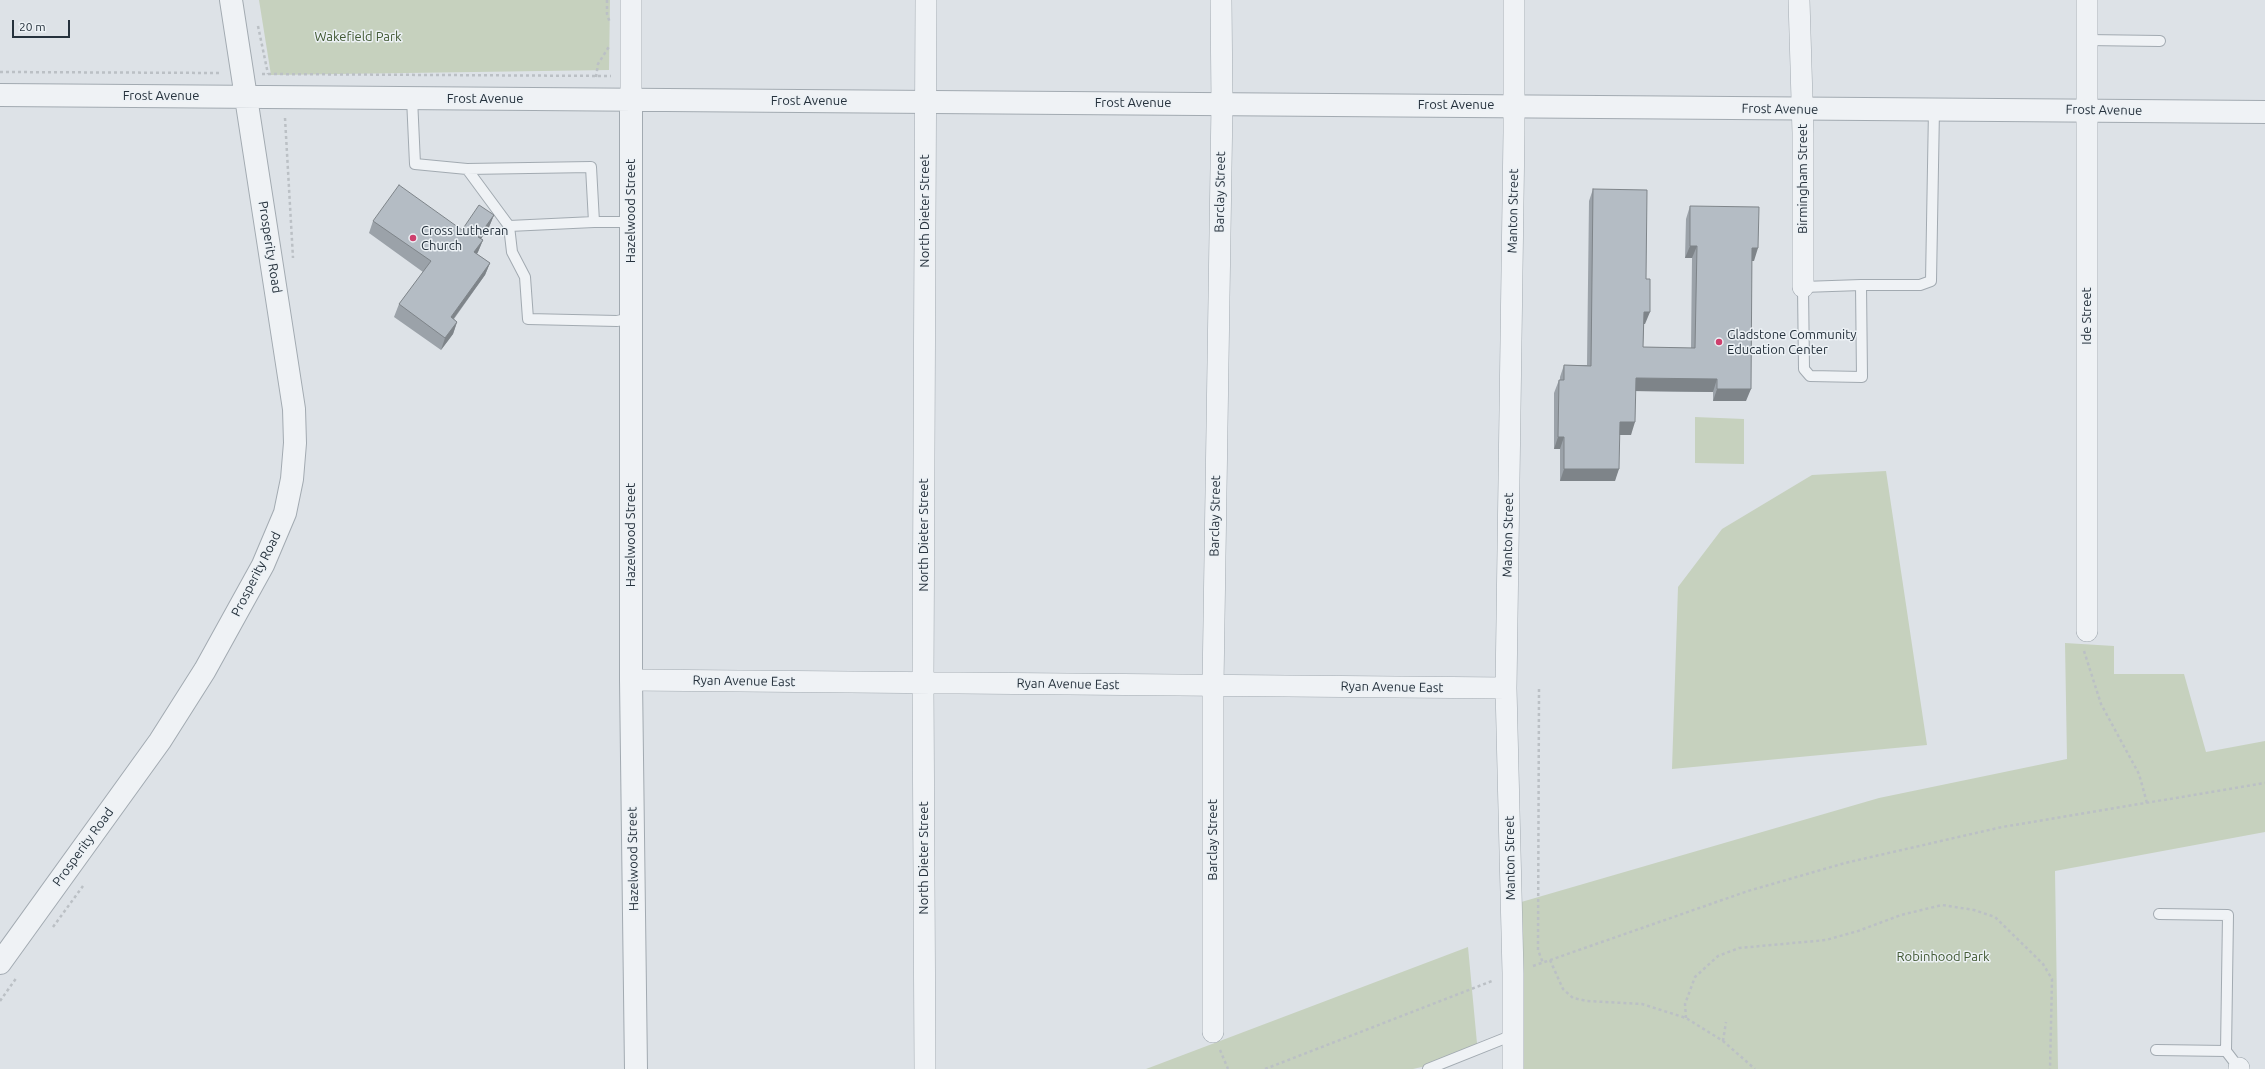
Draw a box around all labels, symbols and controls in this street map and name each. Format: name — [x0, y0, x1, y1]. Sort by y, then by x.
scale bar — [14, 12, 72, 38]
text: 20 m — [19, 20, 46, 33]
park label: Wakefield Park — [314, 29, 402, 45]
street label: Frost Avenue — [123, 88, 199, 104]
street label: Frost Avenue — [447, 91, 523, 107]
street label: Frost Avenue — [771, 93, 847, 109]
street label: Frost Avenue — [1095, 95, 1171, 111]
street label: Frost Avenue — [1418, 97, 1494, 113]
street label: Frost Avenue — [1742, 101, 1818, 117]
street label: Frost Avenue — [2066, 102, 2142, 118]
street label: Birmingham Street — [1795, 124, 1811, 234]
street label: Barclay Street — [1211, 151, 1229, 233]
street label: North Dieter Street — [917, 154, 933, 268]
street label: Hazelwood Street — [623, 159, 639, 263]
street label: Manton Street — [1504, 168, 1522, 254]
street label: Prosperity Road — [255, 200, 285, 294]
place label: Cross Lutheran Church — [421, 223, 509, 254]
marker: Cross Lutheran Church — [408, 233, 418, 243]
street label: Ide Street — [2079, 287, 2095, 345]
place label: Gladstone Community Education Center — [1727, 327, 1857, 358]
marker: Gladstone Community Education Center — [1714, 337, 1724, 347]
street label: Barclay Street — [1206, 475, 1224, 557]
street label: North Dieter Street — [916, 478, 932, 592]
street label: Hazelwood Street — [623, 483, 639, 587]
street label: Manton Street — [1499, 492, 1517, 578]
street label: Prosperity Road — [228, 529, 284, 619]
street label: Ryan Avenue East — [692, 672, 796, 690]
street label: Ryan Avenue East — [1016, 675, 1120, 693]
street label: Ryan Avenue East — [1340, 678, 1444, 696]
street label: Barclay Street — [1205, 799, 1221, 881]
street label: North Dieter Street — [916, 801, 932, 915]
street label: Prosperity Road — [49, 805, 117, 889]
street label: Hazelwood Street — [624, 807, 642, 911]
street label: Manton Street — [1501, 815, 1519, 901]
park label: Robinhood Park — [1897, 949, 1989, 965]

